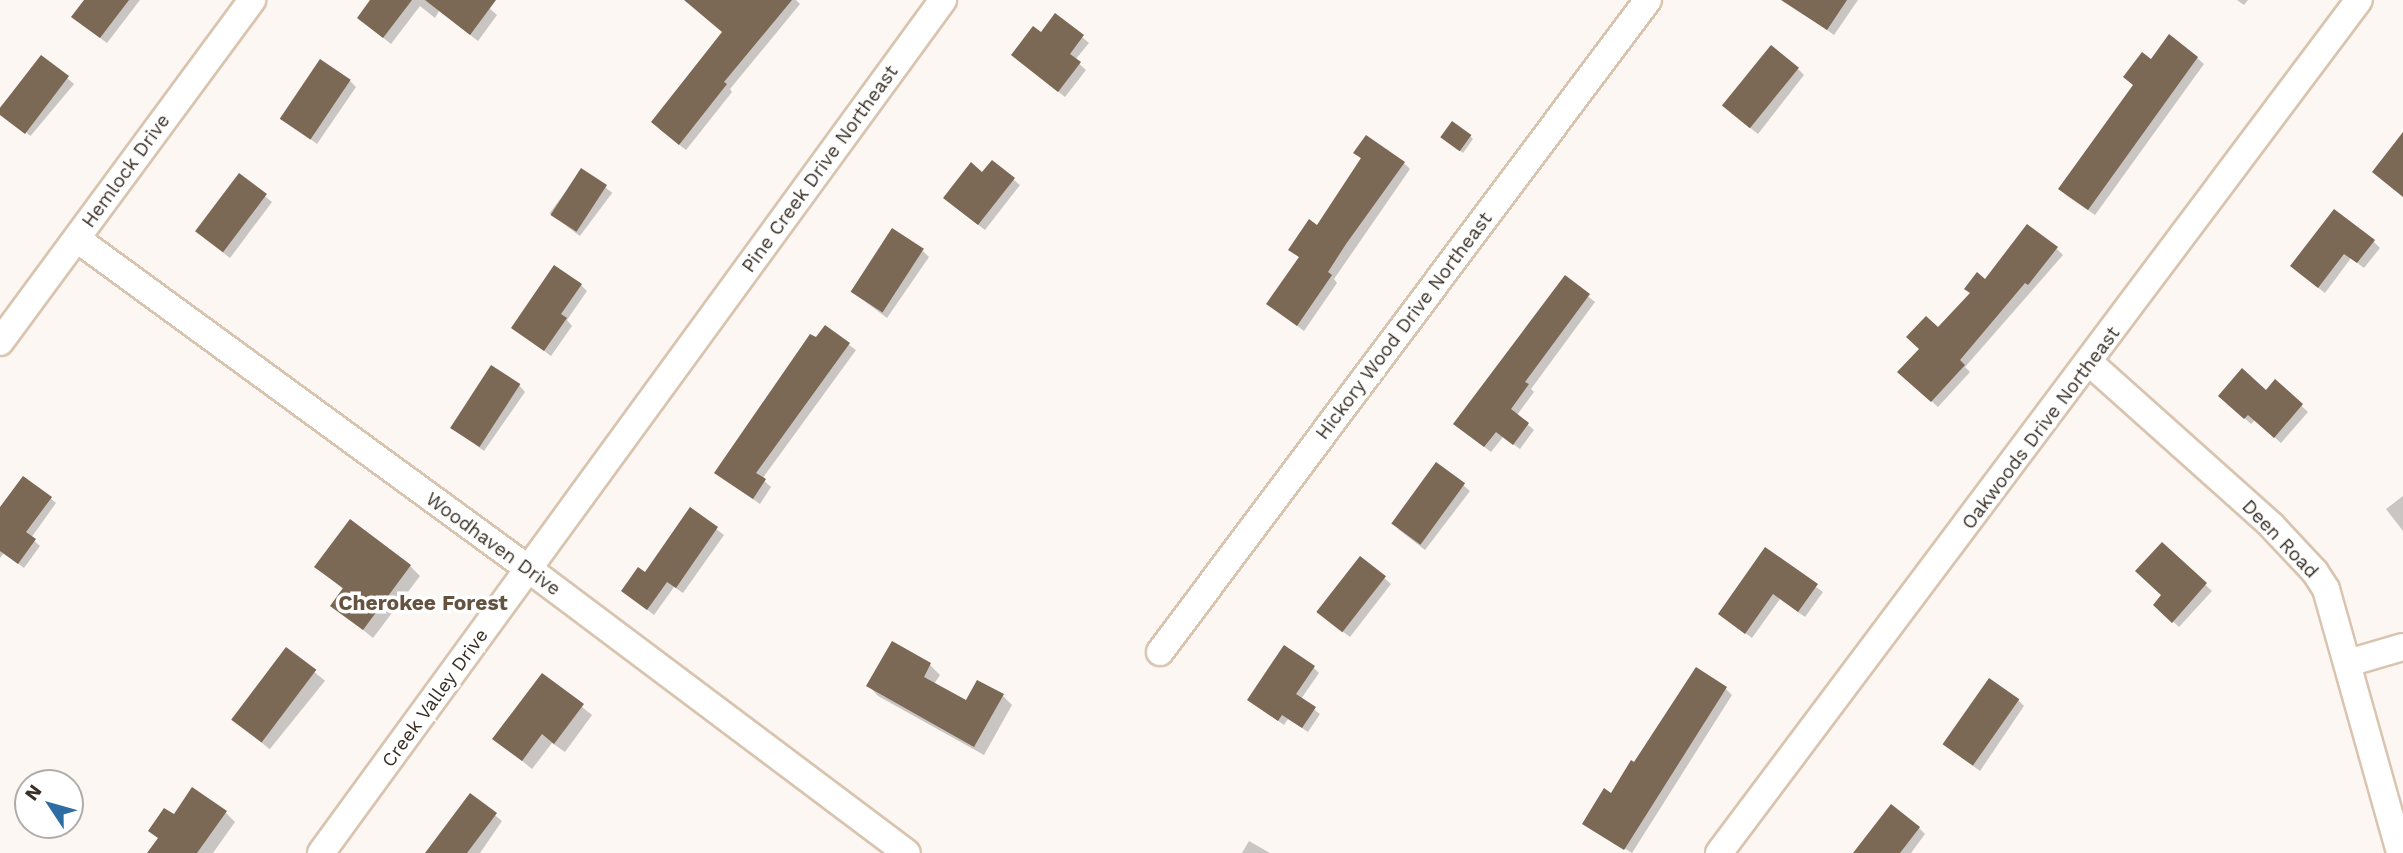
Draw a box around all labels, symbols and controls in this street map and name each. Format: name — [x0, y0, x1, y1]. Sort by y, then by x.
street label: Pine Creek Drive Northeast — [737, 61, 903, 277]
street label: Hemlock Drive — [77, 110, 175, 232]
street label: Hickory Wood Drive Northeast — [1311, 207, 1497, 445]
street label: Oakwoods Drive Northeast — [1957, 322, 2125, 534]
street label: Woodhaven Drive — [421, 488, 565, 600]
street label: Deen Road — [2237, 495, 2323, 583]
district label: Cherokee Forest — [338, 590, 508, 616]
street label: Creek Valley Drive — [377, 624, 493, 772]
north arrow — [14, 769, 84, 839]
text: N — [20, 780, 47, 805]

